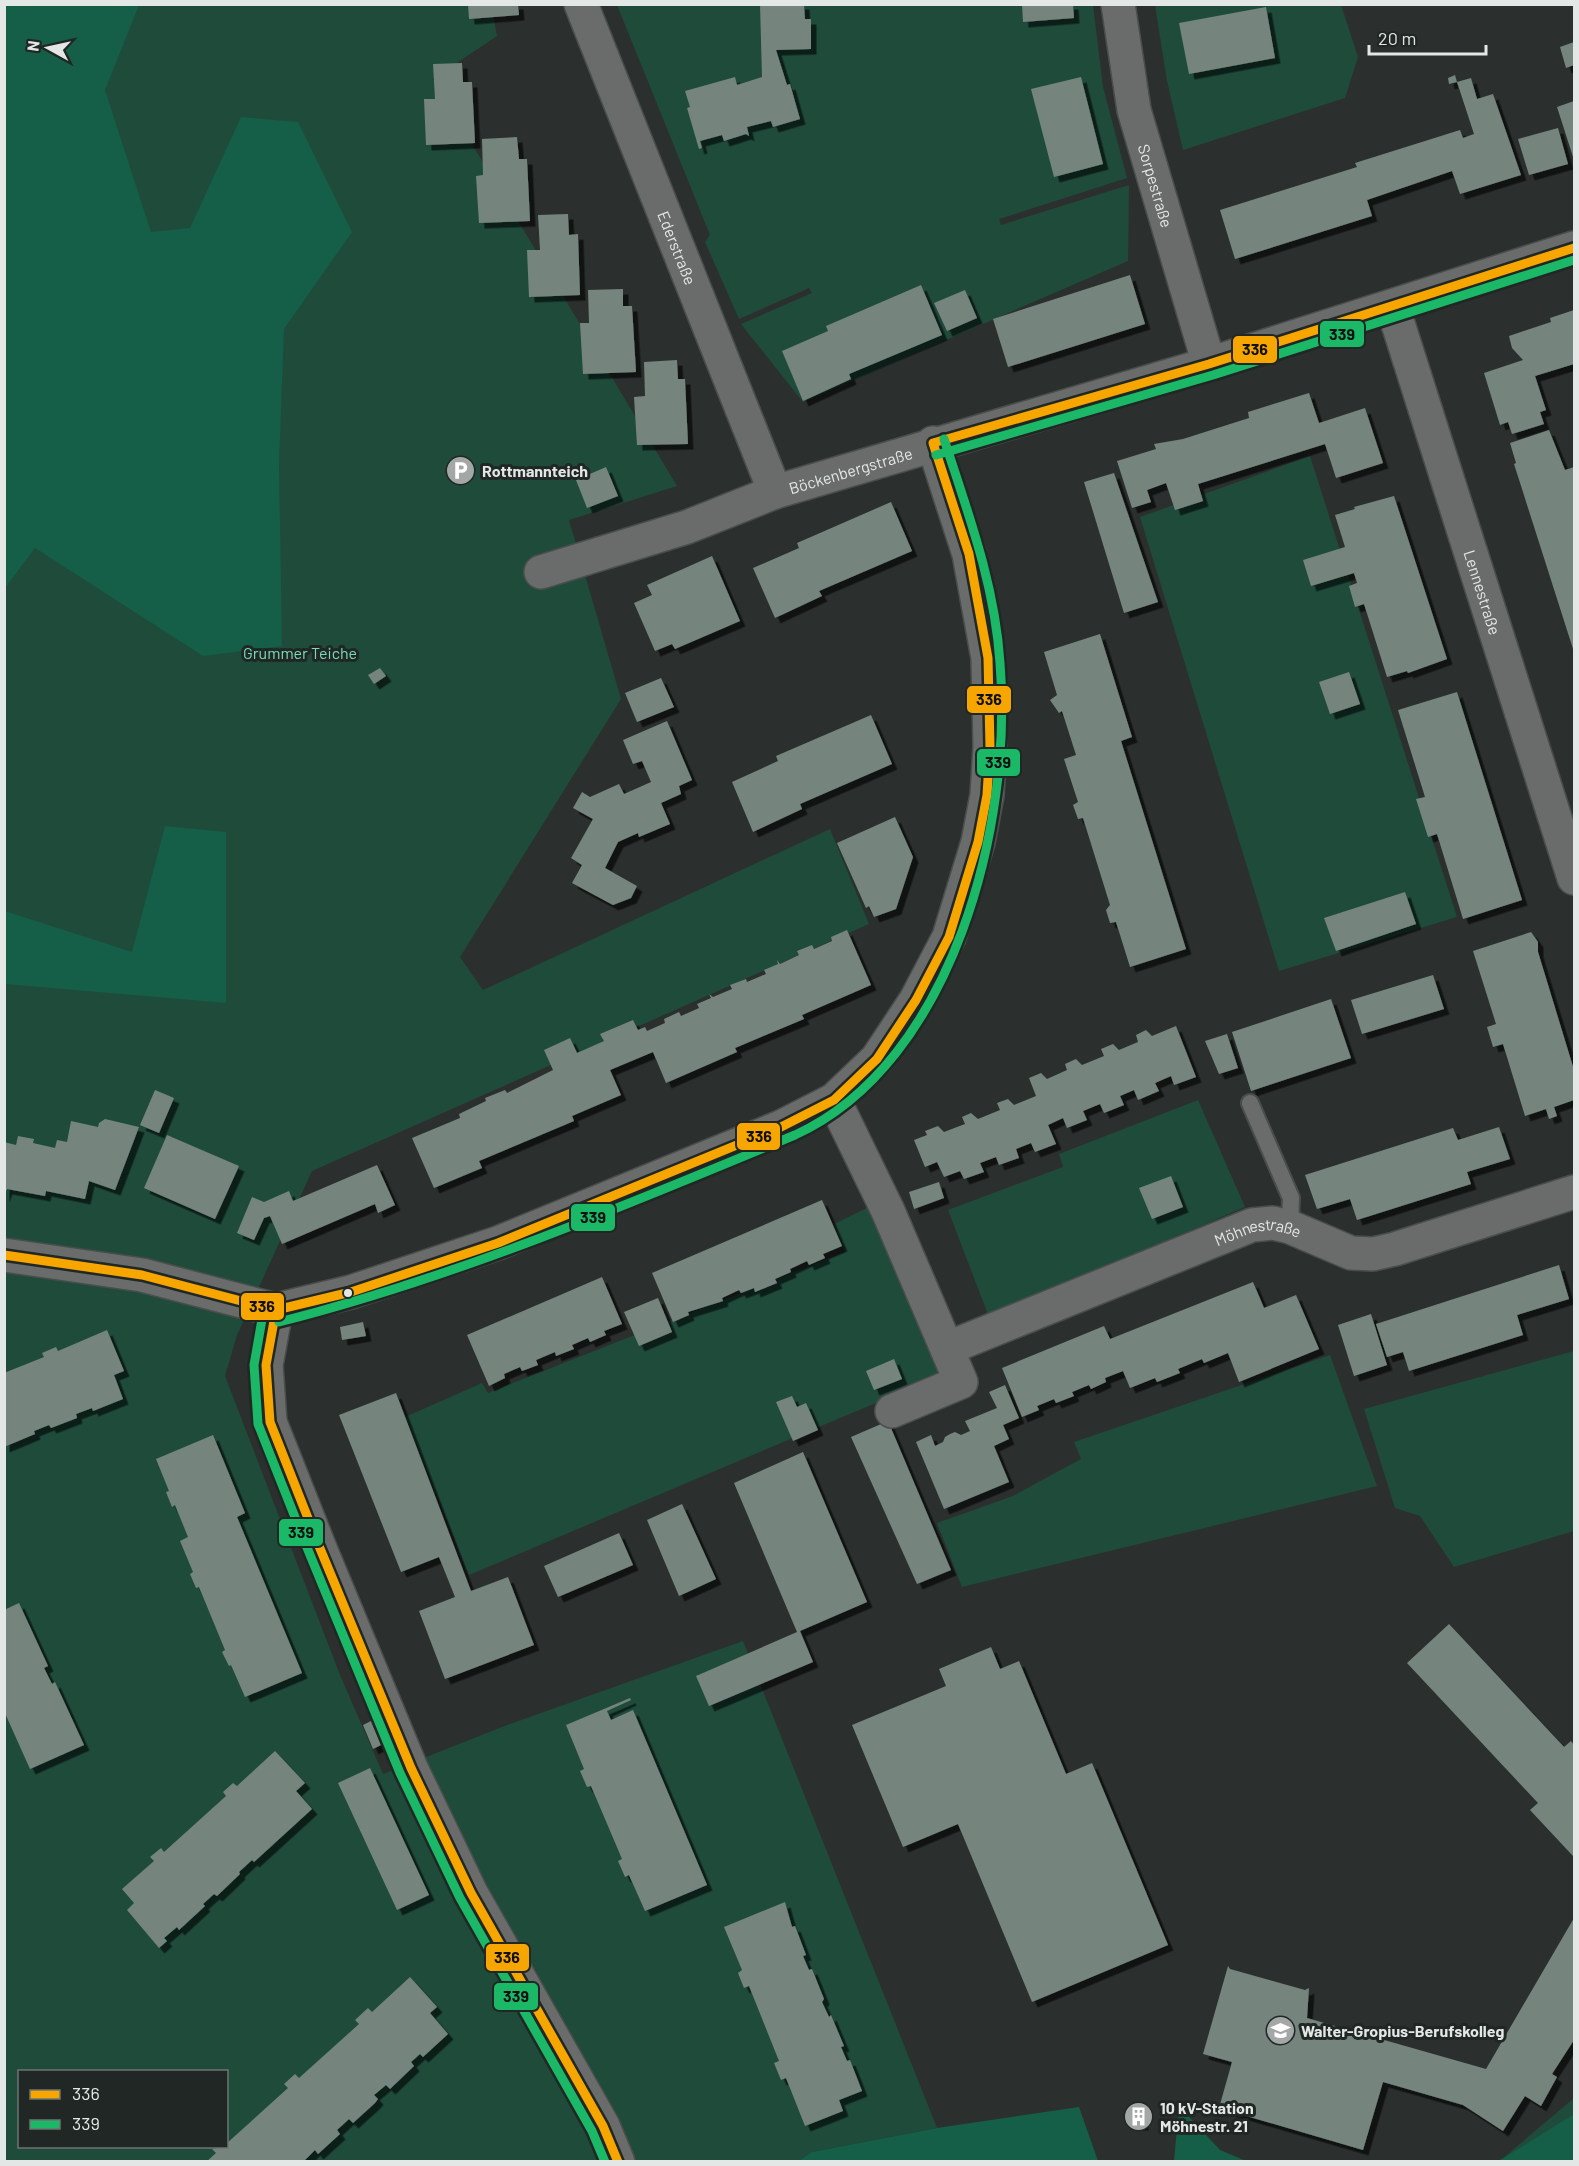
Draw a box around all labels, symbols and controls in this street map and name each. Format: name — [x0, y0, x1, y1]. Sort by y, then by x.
north arrow — [18, 18, 78, 78]
scale bar — [1369, 18, 1486, 56]
text: 20 m — [1378, 27, 1416, 49]
text: N — [23, 39, 43, 52]
street label: Sorpestraße — [1135, 142, 1178, 230]
street label: Ederstraße — [655, 208, 701, 287]
line badge: 339 — [1319, 320, 1365, 348]
text: 339 — [1329, 324, 1355, 343]
line badge: 336 — [1232, 335, 1278, 364]
text: 336 — [1242, 339, 1268, 358]
street label: Böckenbergstraße — [786, 443, 914, 497]
parking icon: Rottmannteich — [445, 454, 477, 486]
place label: Rottmannteich — [482, 461, 588, 480]
street label: Lennestraße — [1461, 547, 1506, 637]
park label: Grummer Teiche — [243, 643, 357, 662]
line badge: 336 — [966, 685, 1012, 714]
text: 336 — [976, 689, 1002, 708]
line badge: 339 — [976, 748, 1021, 777]
text: 339 — [985, 752, 1011, 771]
line badge: 336 — [736, 1122, 781, 1151]
text: 336 — [746, 1126, 772, 1145]
line badge: 339 — [570, 1203, 616, 1232]
text: 339 — [580, 1207, 606, 1226]
street label: Möhnestraße — [1211, 1213, 1305, 1249]
unlabelled marker — [342, 1287, 354, 1299]
line badge: 336 — [240, 1292, 285, 1321]
text: 336 — [249, 1296, 275, 1315]
line badge: 339 — [278, 1518, 324, 1547]
text: 339 — [288, 1522, 314, 1541]
line badge: 336 — [485, 1943, 530, 1972]
text: 336 — [494, 1947, 520, 1966]
line badge: 339 — [493, 1982, 539, 2011]
text: 339 — [503, 1986, 529, 2005]
school or university icon: Walter-Gropius-Berufskolleg — [1264, 2014, 1296, 2046]
place label: Walter-Gropius-Berufskolleg — [1301, 2021, 1504, 2040]
legend — [18, 2070, 228, 2148]
text: 336 — [72, 2082, 100, 2104]
place label: 10 kV-Station Möhnestr. 21 — [1160, 2098, 1254, 2135]
building icon: 10 kV-Station Möhnestr. 21 — [1123, 2100, 1155, 2132]
text: 339 — [72, 2112, 100, 2134]

